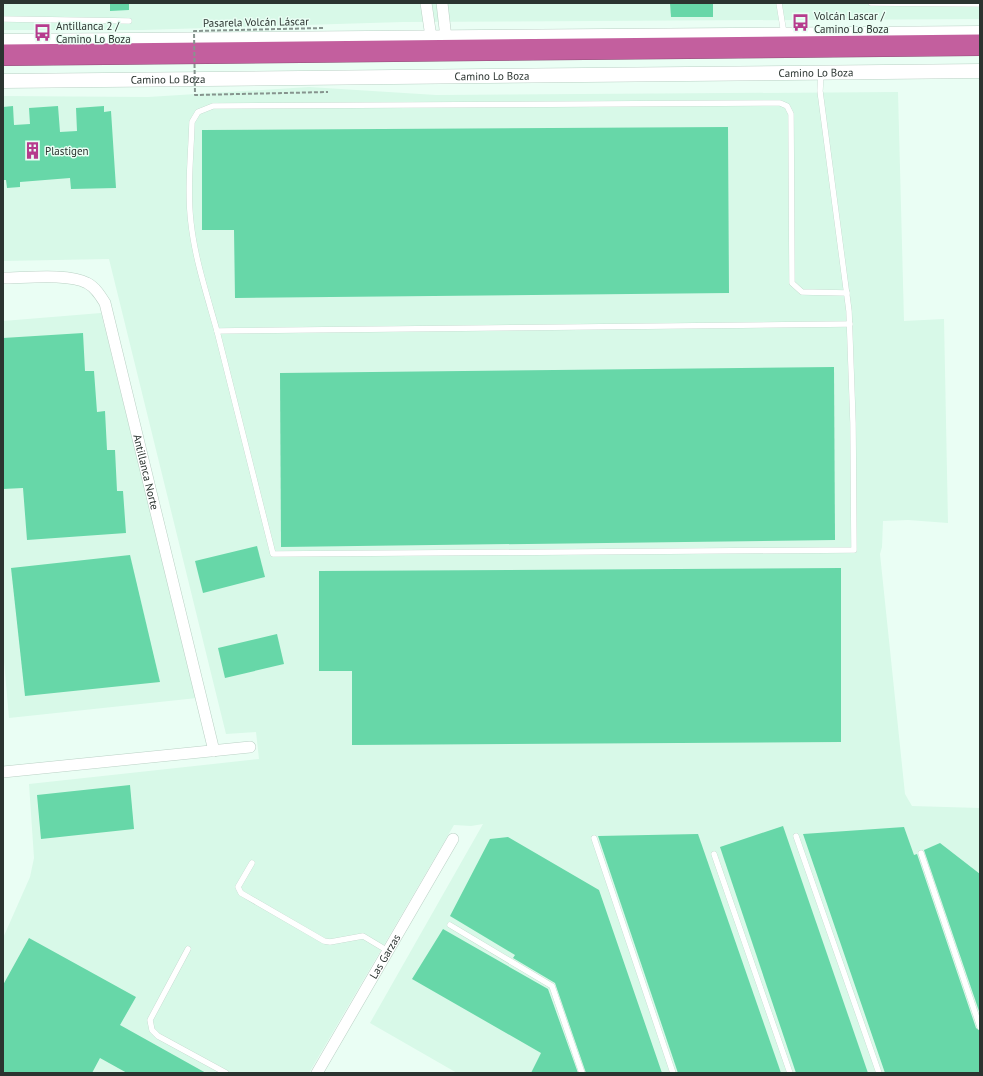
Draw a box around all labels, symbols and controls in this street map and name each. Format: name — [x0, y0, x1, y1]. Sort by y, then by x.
place label: Volcán Lascar / Camino Lo Boza — [813, 9, 889, 36]
bus stop icon: Volcán Lascar / Camino Lo Boza — [791, 12, 811, 32]
street label: Pasarela Volcán Láscar — [203, 14, 309, 30]
place label: Antillanca 2 / Camino Lo Boza — [56, 19, 131, 46]
bus stop icon: Antillanca 2 / Camino Lo Boza — [33, 22, 53, 42]
street label: Camino Lo Boza — [778, 65, 853, 80]
street label: Camino Lo Boza — [455, 69, 529, 83]
street label: Camino Lo Boza — [131, 72, 205, 87]
building icon: Plastigen — [22, 141, 42, 161]
place label: Plastigen — [45, 144, 89, 158]
street label: Antillanca Norte — [130, 433, 162, 511]
street label: Las Garzas — [366, 931, 404, 981]

